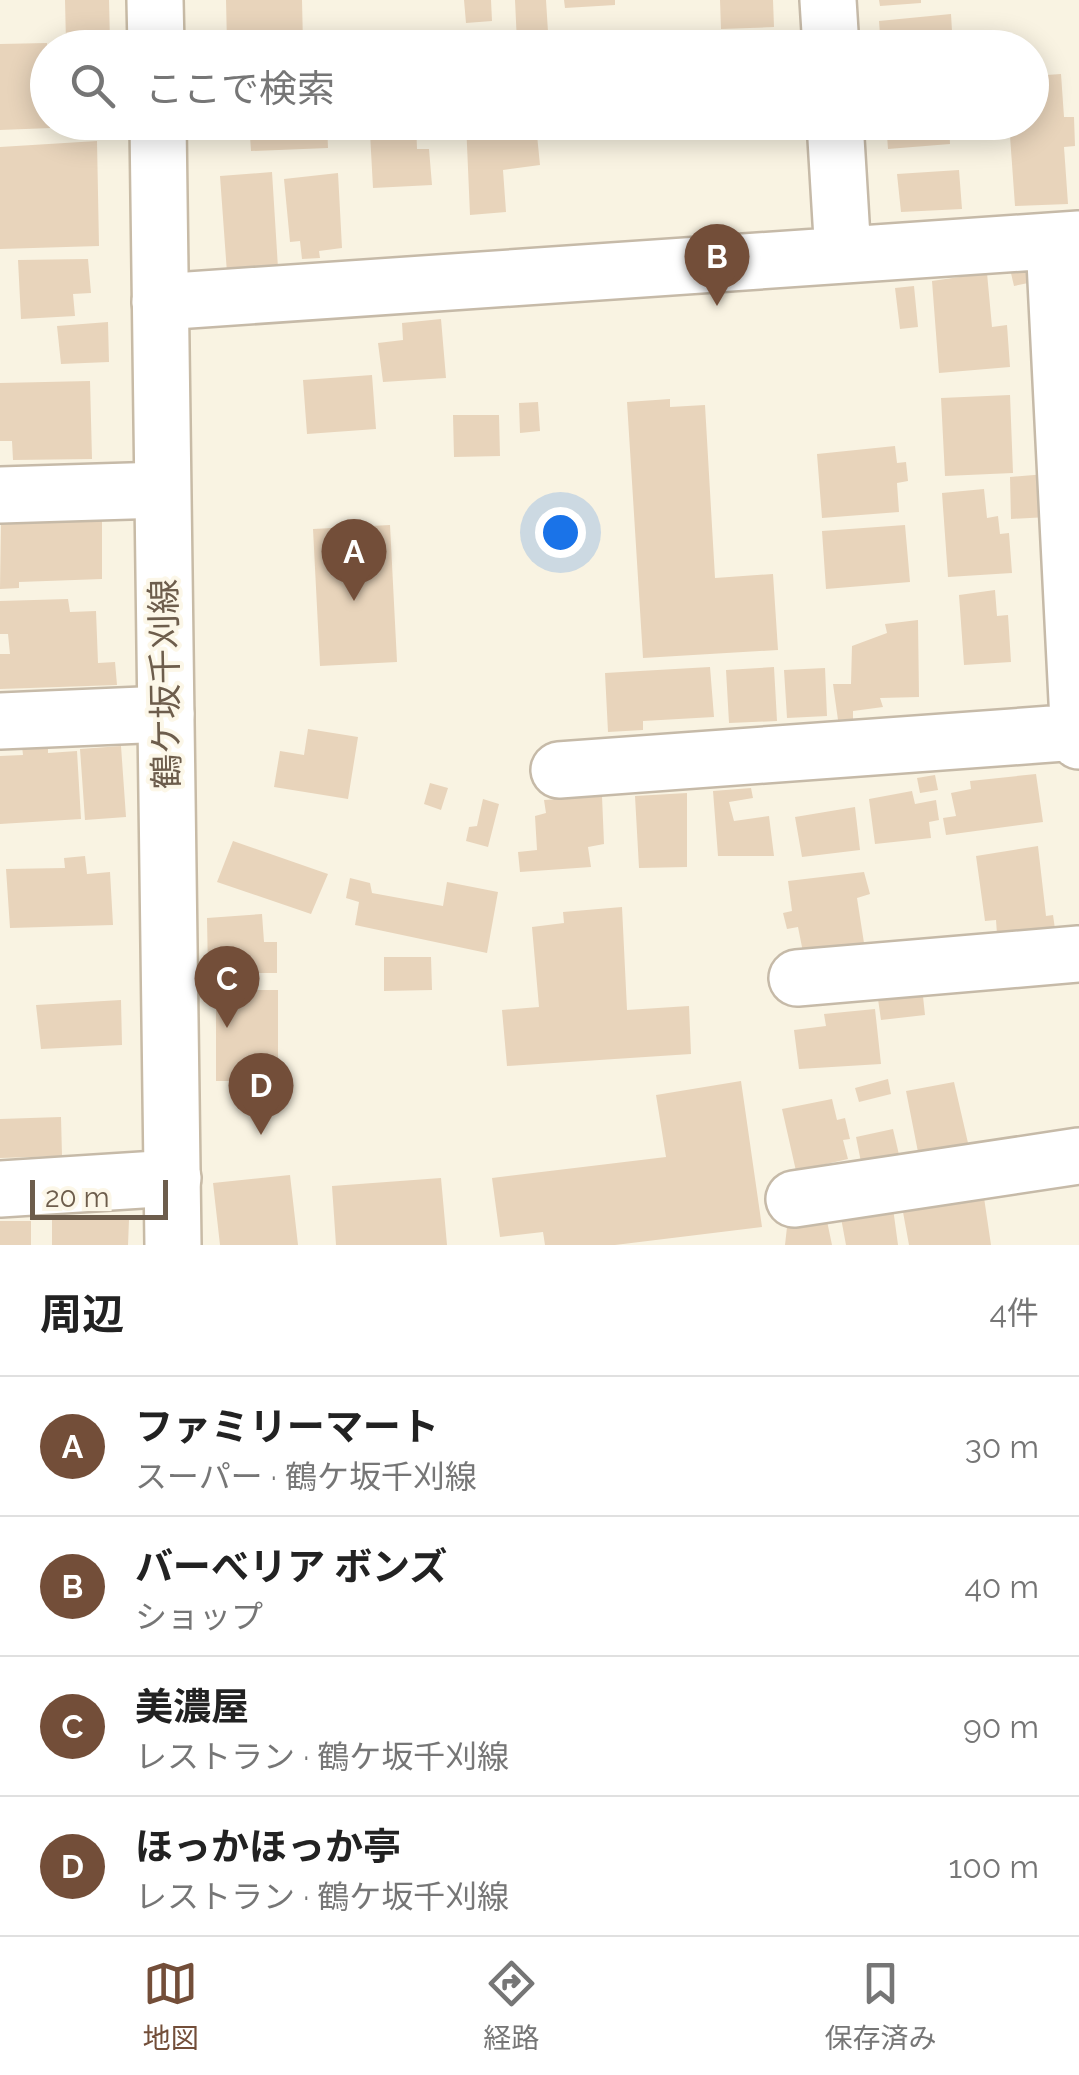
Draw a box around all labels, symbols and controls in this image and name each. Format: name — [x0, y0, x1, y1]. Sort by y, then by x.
search box — [30, 30, 1049, 140]
icon: search — [65, 58, 120, 113]
text: ここで検索 — [145, 66, 335, 111]
pin: B — [684, 224, 750, 306]
your location — [535, 507, 586, 558]
pin: A — [322, 518, 386, 601]
street label: 鶴ケ坂千刈線 — [143, 579, 187, 789]
pin: C — [194, 946, 260, 1028]
pin: D — [228, 1052, 294, 1135]
scale bar — [30, 1175, 168, 1220]
text: 20 m — [45, 1181, 110, 1214]
text: 周辺 — [40, 1290, 124, 1339]
text: 4件 — [990, 1294, 1039, 1331]
text: ファミリーマート — [135, 1404, 439, 1449]
text: A — [62, 1428, 83, 1465]
text: 30 m — [965, 1428, 1039, 1465]
text: スーパー · 鶴ケ坂千刈線 — [135, 1458, 477, 1495]
text: バーべリア ボンズ — [135, 1544, 447, 1589]
text: B — [62, 1568, 83, 1605]
text: 40 m — [964, 1568, 1039, 1605]
text: ショップ — [135, 1598, 263, 1635]
text: 美濃屋 — [135, 1684, 249, 1729]
text: C — [62, 1708, 83, 1745]
text: 90 m — [963, 1708, 1039, 1745]
text: レストラン · 鶴ケ坂千刈線 — [135, 1738, 509, 1775]
text: ほっかほっか亭 — [135, 1824, 401, 1869]
text: D — [61, 1848, 84, 1885]
text: 100 m — [949, 1848, 1039, 1885]
text: レストラン · 鶴ケ坂千刈線 — [135, 1878, 509, 1915]
tab: 地図 — [142, 1956, 199, 2056]
tab: 経路 — [483, 1956, 540, 2056]
tab: 保存済み — [824, 1956, 937, 2056]

